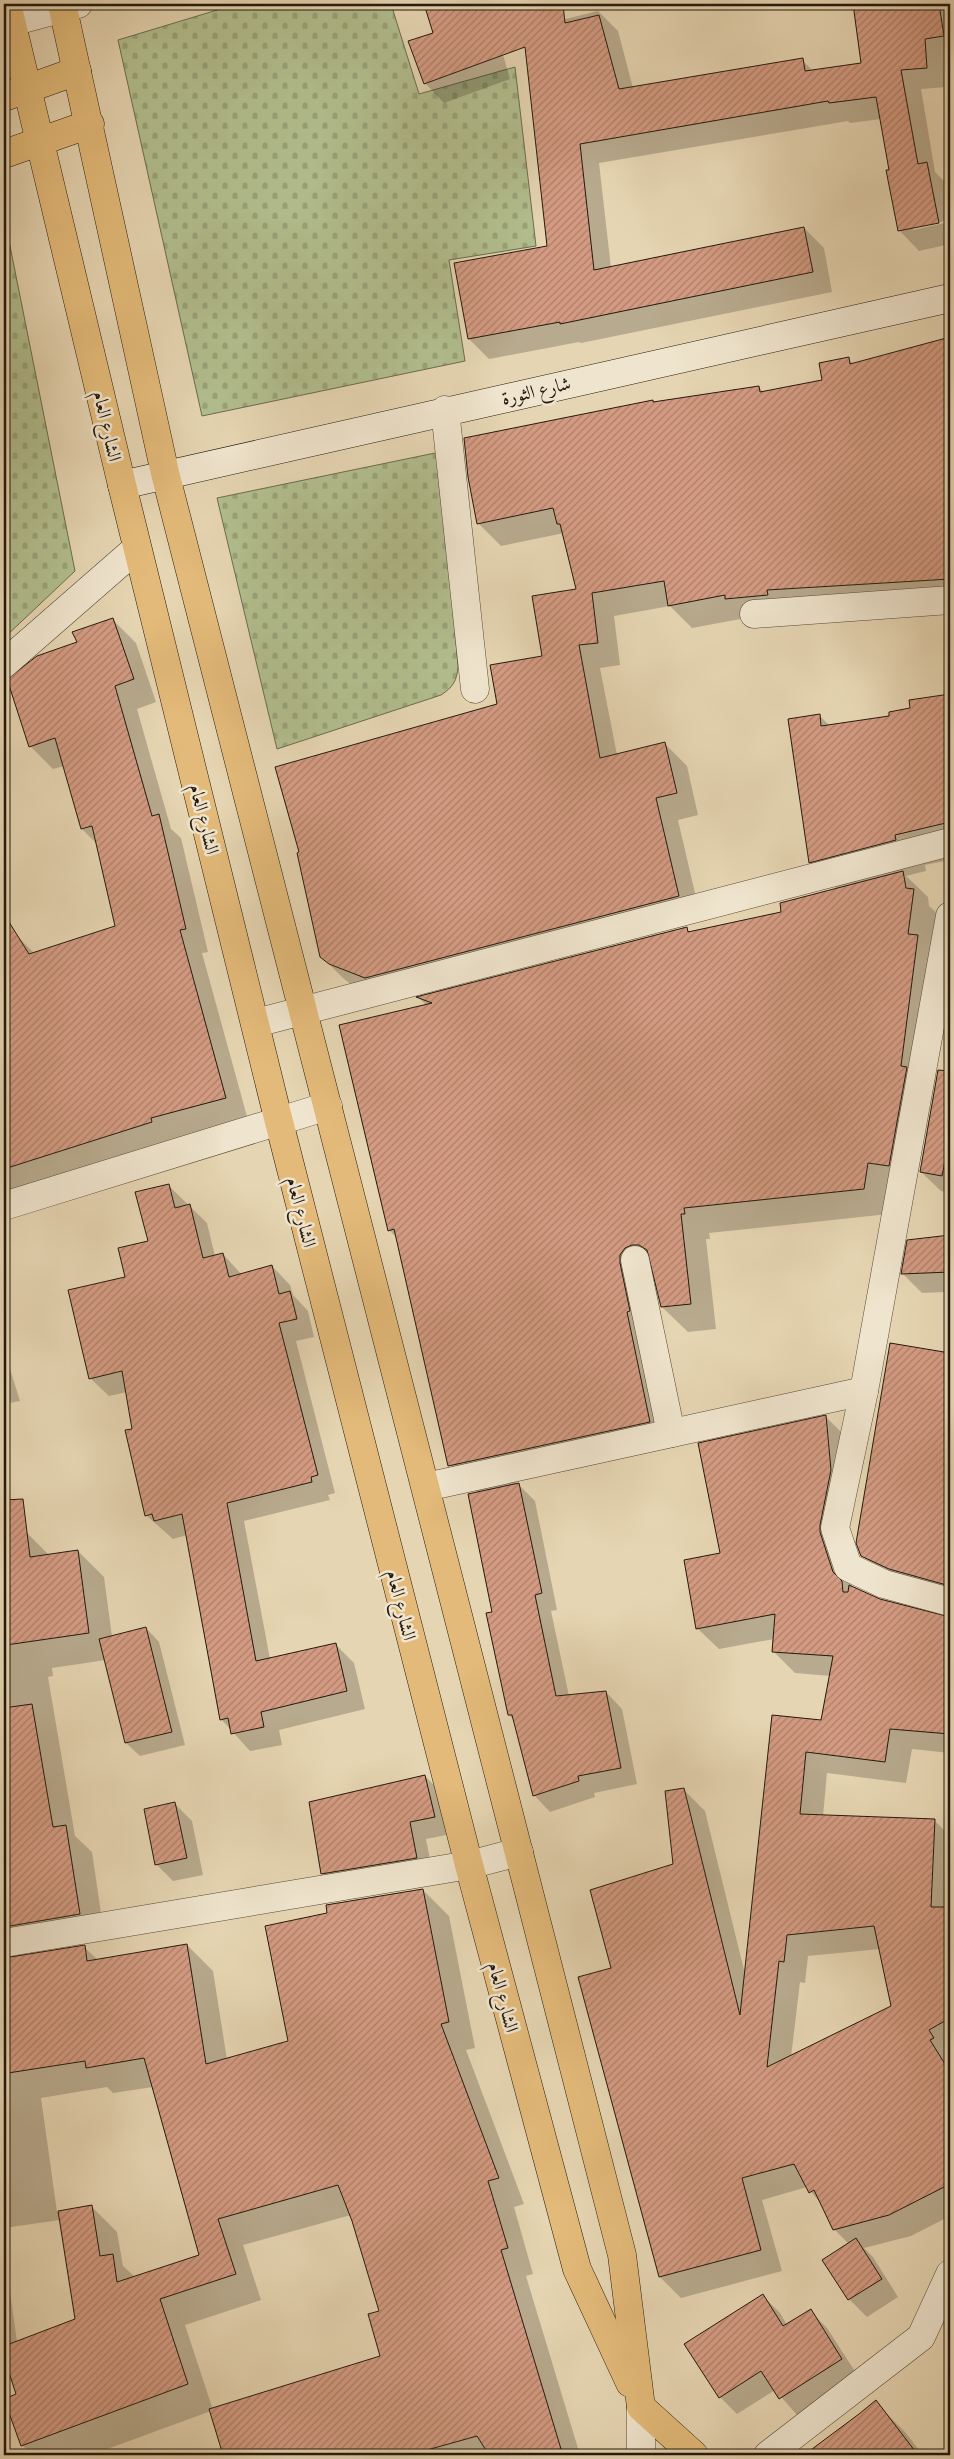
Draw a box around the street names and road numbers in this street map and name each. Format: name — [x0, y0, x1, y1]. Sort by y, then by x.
street label: شارع الثورة — [499, 371, 574, 413]
street label: الشارع العام — [83, 389, 127, 465]
street label: الشارع العام — [180, 781, 224, 858]
street label: الشارع العام — [277, 1174, 321, 1251]
street label: الشارع العام — [377, 1567, 421, 1644]
street label: الشارع العام — [478, 1959, 524, 2036]

